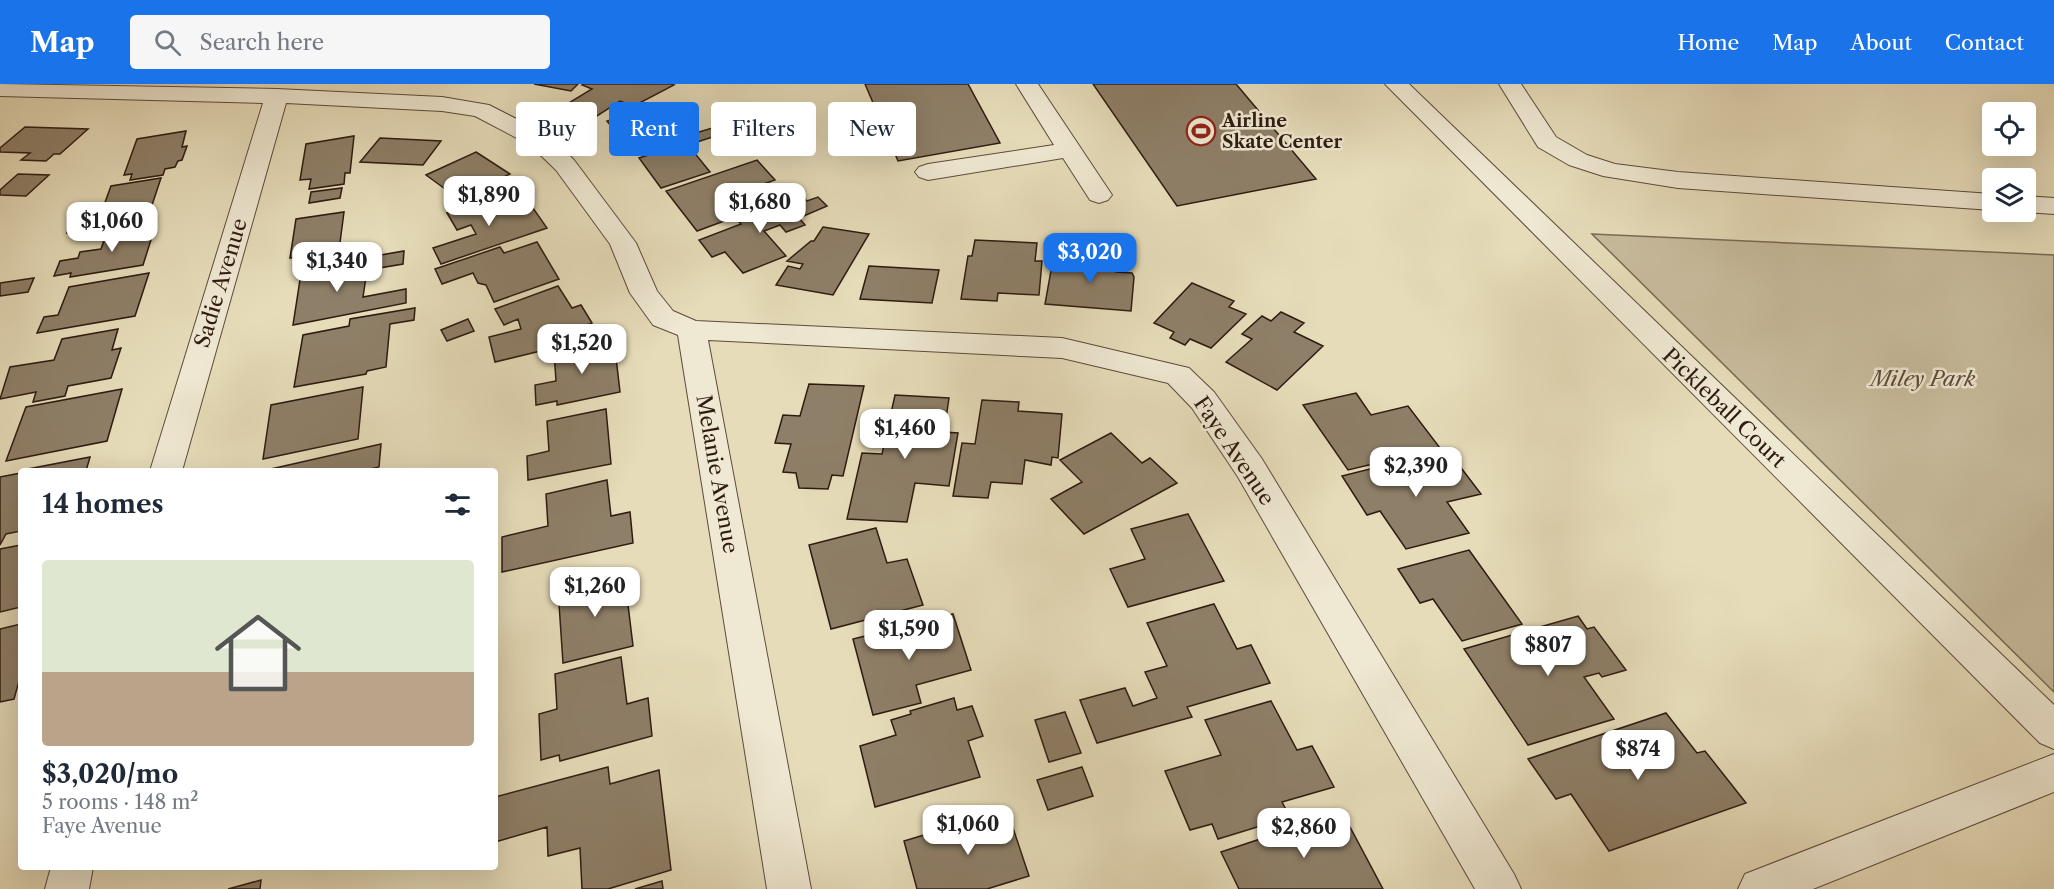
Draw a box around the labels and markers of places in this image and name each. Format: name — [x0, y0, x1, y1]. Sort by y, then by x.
place label: Airline Skate Center — [1221, 110, 1343, 153]
sports icon: Airline Skate Center — [1185, 115, 1217, 147]
pin: $1,890 — [440, 176, 538, 227]
pin: $1,680 — [711, 183, 809, 234]
pin: $1,060 — [63, 202, 161, 253]
pin: $3,020 — [1041, 233, 1139, 284]
pin: $1,340 — [288, 242, 386, 293]
pin: $1,520 — [533, 324, 631, 375]
pin: $1,460 — [856, 409, 954, 460]
pin: $2,390 — [1367, 447, 1465, 498]
pin: $1,260 — [546, 567, 644, 618]
pin: $1,590 — [860, 610, 958, 661]
pin: $807 — [1512, 626, 1584, 677]
pin: $874 — [1602, 730, 1674, 781]
pin: $1,060 — [919, 805, 1017, 856]
pin: $2,860 — [1255, 808, 1353, 859]

